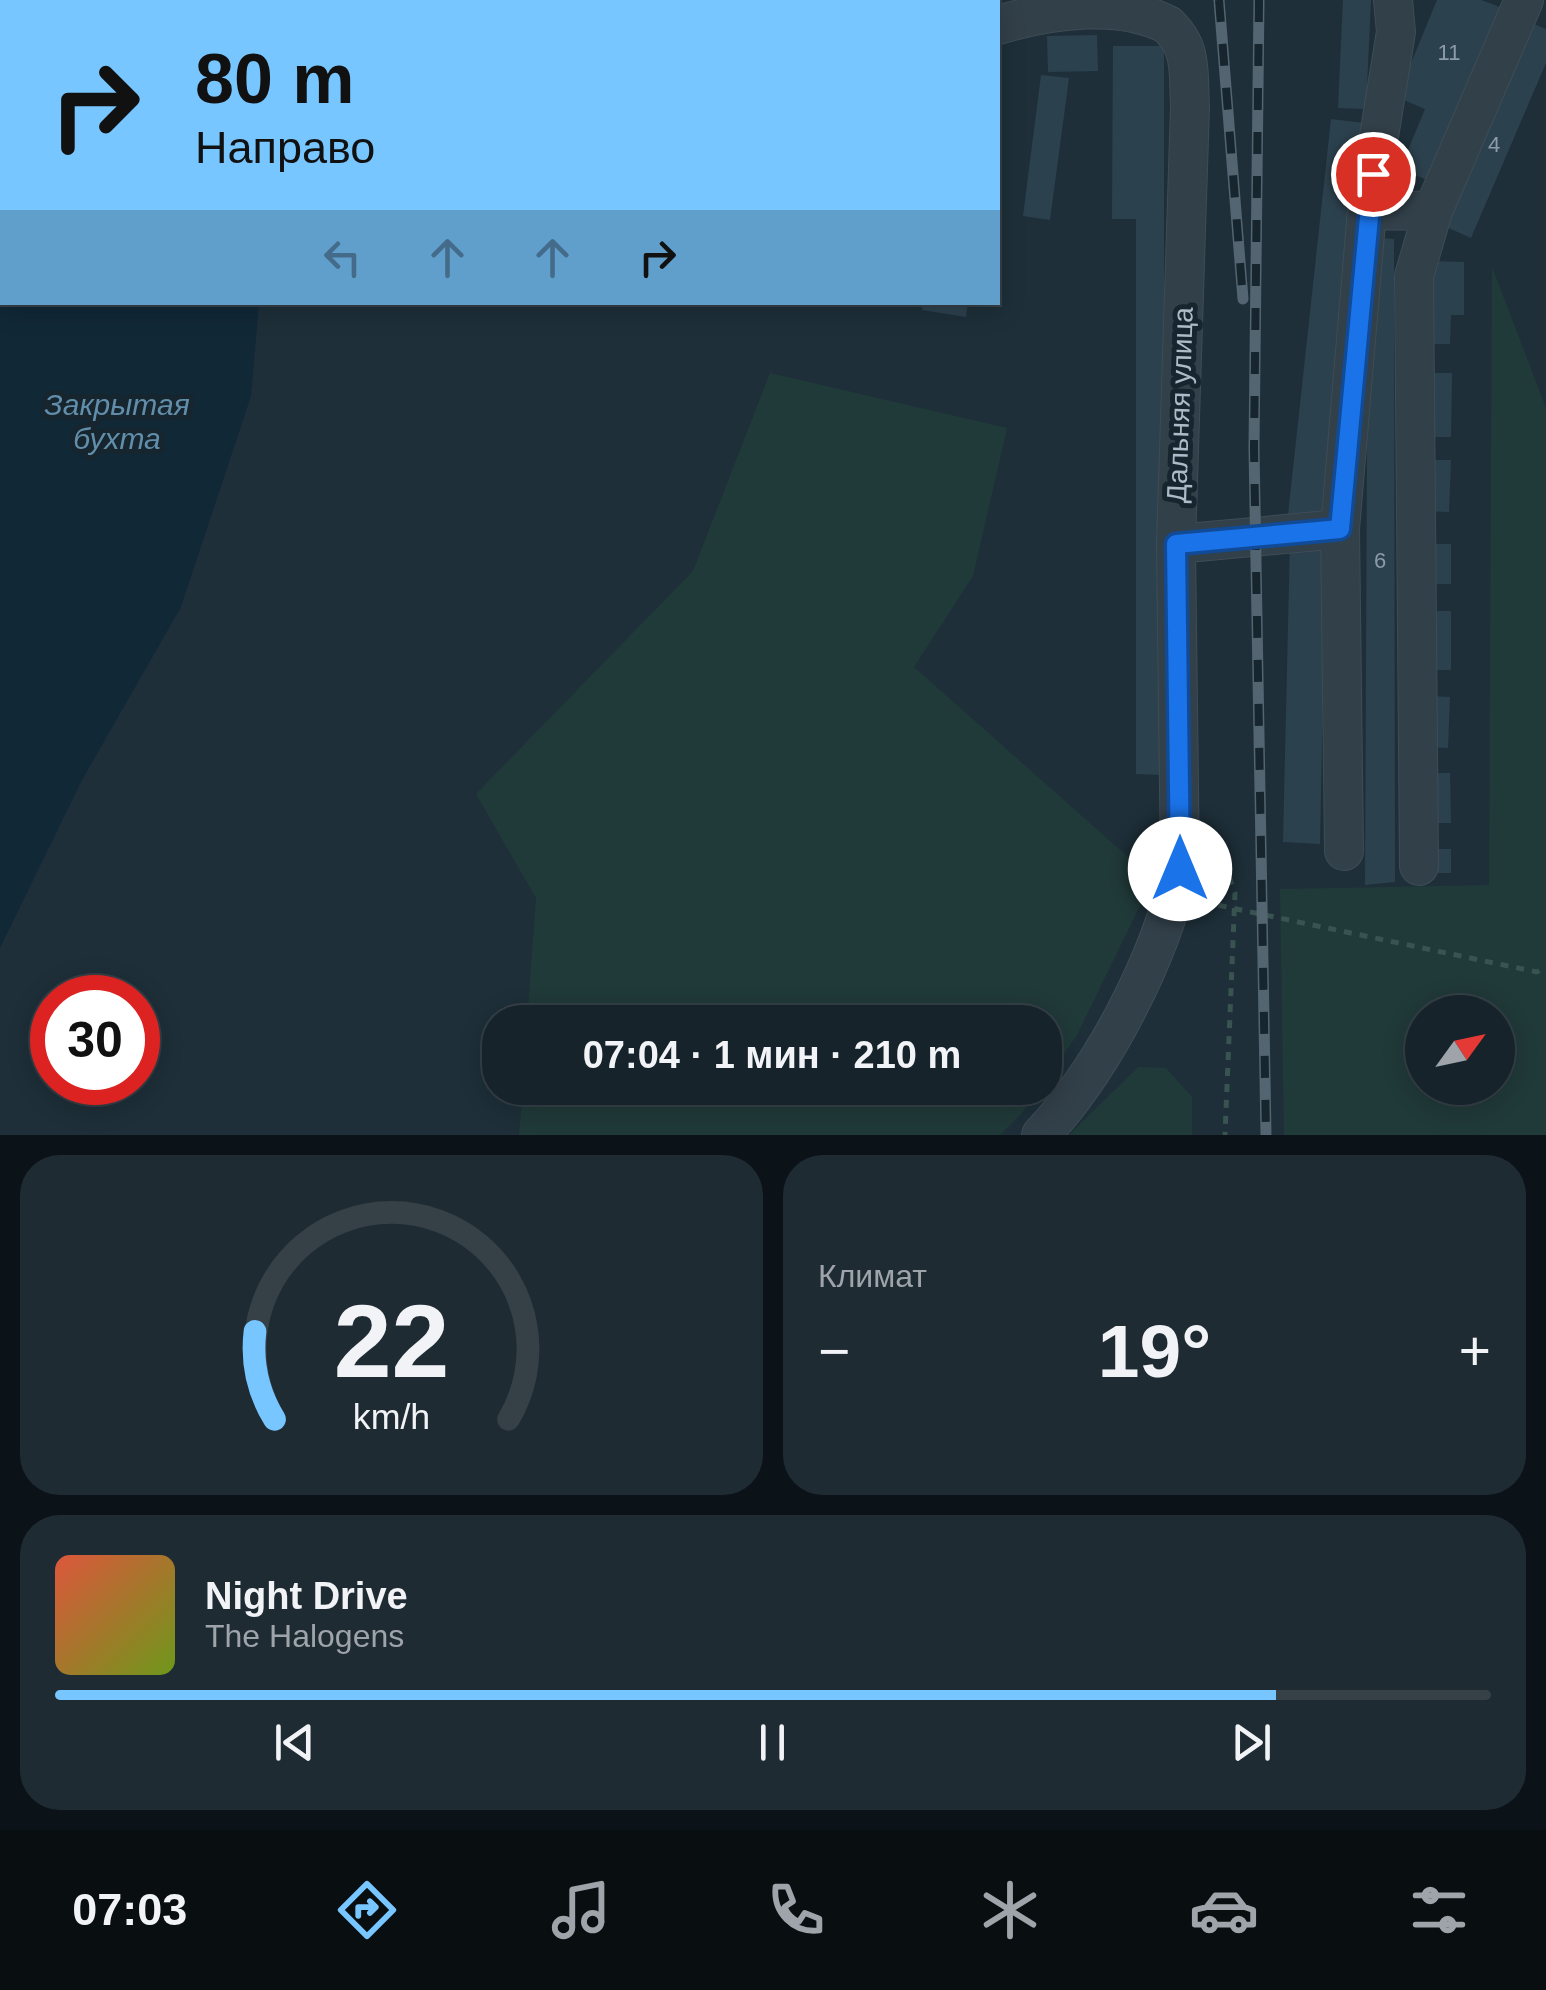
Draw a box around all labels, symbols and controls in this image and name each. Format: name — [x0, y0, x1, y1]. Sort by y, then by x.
icon: right — [30, 40, 160, 170]
text: 80 m — [195, 40, 355, 118]
house number: 11 — [1438, 40, 1460, 65]
text: Направо — [195, 122, 375, 173]
pin — [1331, 132, 1416, 217]
house number: 4 — [1488, 132, 1500, 157]
icon: arrive — [1346, 147, 1401, 202]
icon: left — [315, 230, 370, 285]
icon: ahead — [420, 230, 475, 285]
icon: ahead — [525, 230, 580, 285]
icon: right — [630, 230, 685, 285]
street label: Дальняя улица — [1161, 306, 1199, 503]
water label: Закрытая бухта — [44, 388, 190, 455]
house number: 6 — [1374, 548, 1386, 573]
position arrow — [1128, 817, 1232, 921]
speed limit sign: 30 — [30, 975, 160, 1105]
north arrow — [1405, 995, 1515, 1105]
map controls — [1405, 995, 1515, 1105]
text: 07:04 · 1 мин · 210 m — [583, 1034, 961, 1076]
text: Климат — [818, 1258, 927, 1294]
text: 22 — [334, 1283, 449, 1399]
text: 19° — [1098, 1309, 1211, 1393]
text: − — [818, 1320, 850, 1382]
text: + — [1459, 1320, 1491, 1382]
text: km/h — [353, 1397, 430, 1437]
text: Night Drive — [205, 1575, 408, 1617]
text: The Halogens — [205, 1618, 404, 1654]
icon: previous — [267, 1715, 322, 1770]
icon: pause — [745, 1715, 800, 1770]
icon: next — [1224, 1715, 1279, 1770]
icon: directions — [332, 1875, 402, 1945]
icon: music — [546, 1875, 616, 1945]
icon: phone — [761, 1875, 831, 1945]
icon: climate — [975, 1875, 1045, 1945]
icon: car — [1189, 1875, 1259, 1945]
icon: filters — [1404, 1875, 1474, 1945]
text: 07:03 — [72, 1884, 187, 1935]

